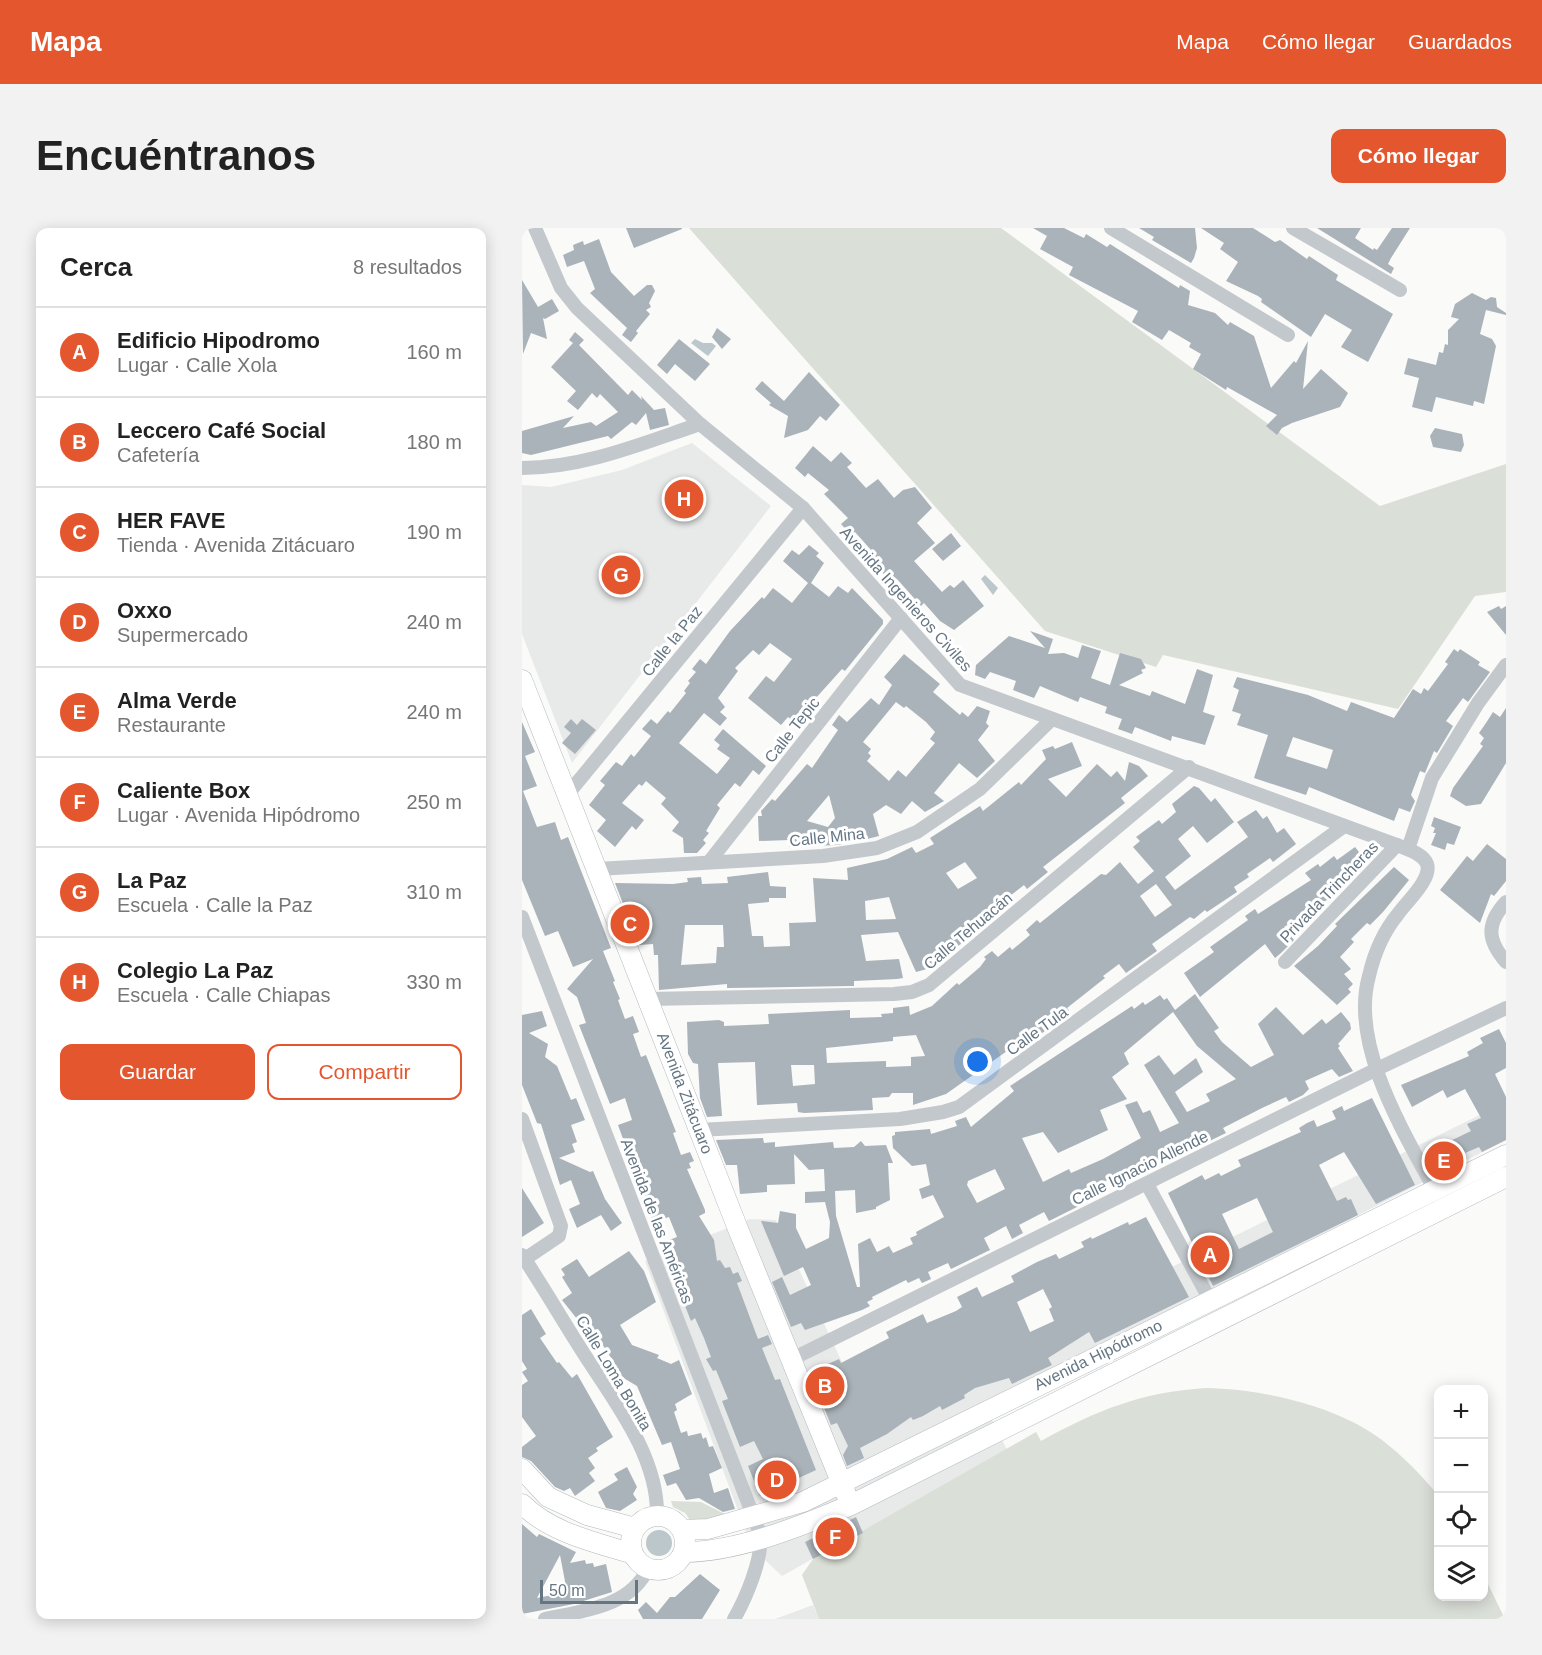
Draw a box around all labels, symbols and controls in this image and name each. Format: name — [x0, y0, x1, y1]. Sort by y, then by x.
text: Mapa — [30, 26, 102, 57]
text: Mapa — [1176, 30, 1229, 53]
text: Cómo llegar — [1262, 30, 1375, 53]
text: Guardados — [1408, 30, 1512, 53]
button: Cómo llegar — [1331, 129, 1506, 183]
text: Encuéntranos — [36, 132, 316, 179]
text: Cerca — [60, 252, 132, 282]
text: 8 resultados — [353, 256, 462, 278]
text: Edificio Hipodromo — [117, 328, 320, 353]
text: A — [72, 341, 87, 363]
text: 160 m — [406, 341, 462, 363]
text: Lugar · Calle Xola — [117, 354, 277, 376]
text: Leccero Café Social — [117, 418, 326, 443]
text: B — [72, 431, 87, 453]
text: 180 m — [406, 431, 462, 453]
text: Cafetería — [117, 444, 199, 466]
pin: H — [664, 476, 704, 522]
text: HER FAVE — [117, 508, 225, 533]
text: C — [72, 521, 87, 543]
text: 190 m — [406, 521, 462, 543]
street label: Avenida Ingenieros Civiles — [837, 523, 975, 675]
text: Tienda · Avenida Zitácuaro — [117, 534, 355, 556]
pin: G — [602, 552, 640, 598]
text: Oxxo — [117, 598, 172, 623]
street label: Calle la Paz — [639, 602, 705, 680]
text: D — [72, 611, 87, 633]
text: 240 m — [406, 611, 462, 633]
text: Supermercado — [117, 624, 248, 646]
text: Alma Verde — [117, 688, 237, 713]
street label: Calle Tepic — [761, 694, 823, 766]
text: E — [73, 701, 86, 723]
text: 240 m — [406, 701, 462, 723]
text: Restaurante — [117, 714, 226, 736]
text: Caliente Box — [117, 778, 250, 803]
text: F — [73, 791, 86, 813]
text: 250 m — [406, 791, 462, 813]
text: Lugar · Avenida Hipódromo — [117, 804, 360, 826]
street label: Calle Mina — [789, 825, 866, 849]
street label: Privada Trincheras — [1277, 838, 1381, 946]
text: La Paz — [117, 868, 187, 893]
text: G — [72, 881, 87, 903]
text: 310 m — [406, 881, 462, 903]
street label: Calle Tehuacán — [920, 889, 1016, 973]
text: Escuela · Calle la Paz — [117, 894, 313, 916]
pin: C — [610, 902, 650, 946]
text: Colegio La Paz — [117, 958, 273, 983]
text: H — [72, 971, 87, 993]
text: 330 m — [406, 971, 462, 993]
text: Escuela · Calle Chiapas — [117, 984, 330, 1006]
street label: Calle Tula — [1003, 1003, 1071, 1059]
street label: Avenida Zitácuaro — [654, 1030, 716, 1156]
button: Guardar — [60, 1044, 255, 1100]
button: Compartir — [267, 1044, 462, 1100]
your location — [963, 1047, 992, 1076]
street label: Calle Ignacio Allende — [1069, 1128, 1211, 1208]
street label: Avenida de las Américas — [618, 1136, 696, 1306]
pin: E — [1424, 1138, 1464, 1184]
pin: A — [1190, 1232, 1230, 1278]
street label: Calle Loma Bonita — [573, 1313, 655, 1433]
street label: Avenida Hipódromo — [1031, 1317, 1165, 1393]
pin: B — [806, 1364, 844, 1408]
map controls — [1434, 1385, 1488, 1601]
button: + — [1434, 1385, 1488, 1439]
button: − — [1434, 1439, 1488, 1493]
pin: D — [758, 1458, 796, 1502]
button: locate — [1434, 1493, 1488, 1547]
pin: F — [816, 1514, 854, 1560]
button: layers — [1434, 1547, 1488, 1601]
scale bar — [540, 1577, 638, 1604]
text: 50 m — [549, 1582, 585, 1599]

